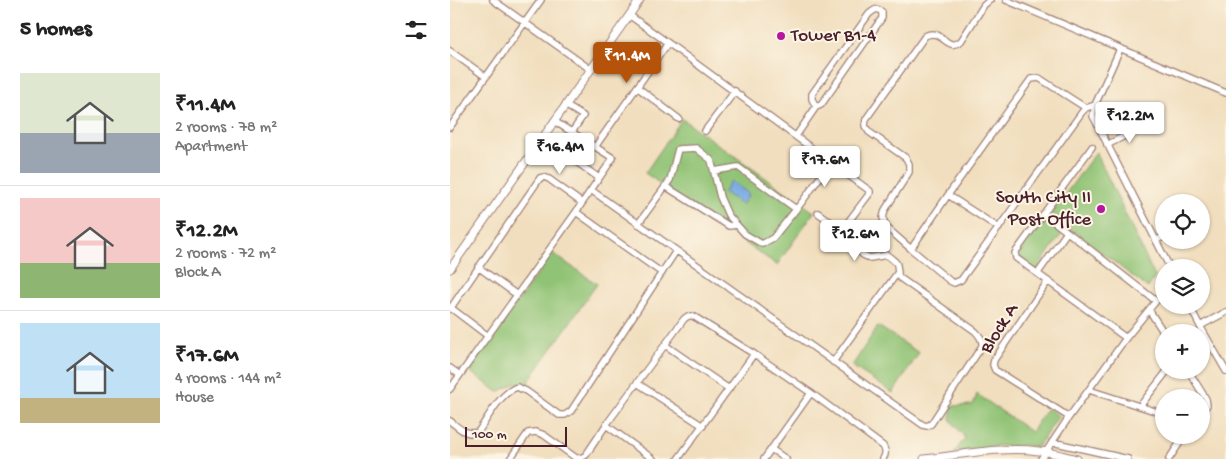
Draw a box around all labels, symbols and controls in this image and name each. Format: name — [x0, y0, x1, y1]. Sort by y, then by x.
icon: filters — [402, 16, 430, 44]
text: 5 homes — [20, 18, 92, 43]
place label: Tower B1-4 — [790, 25, 876, 48]
marker: Tower B1-4 — [775, 30, 787, 42]
pin: ₹11.4M — [586, 42, 668, 84]
text: ₹11.4M — [604, 48, 650, 67]
icon: home — [60, 93, 120, 153]
text: ₹11.4M — [175, 94, 235, 119]
pin: ₹12.2M — [1089, 102, 1171, 144]
text: ₹12.2M — [1106, 108, 1154, 127]
text: 2 rooms · 78 m² — [175, 119, 277, 138]
pin: ₹16.4M — [519, 132, 601, 175]
text: Apartment — [175, 138, 247, 157]
text: ₹16.4M — [536, 139, 584, 158]
pin: ₹17.6M — [784, 146, 866, 188]
text: ₹17.6M — [801, 152, 849, 171]
place label: South City II Post Office — [996, 187, 1091, 232]
map controls — [1155, 194, 1210, 444]
button: locate — [1155, 194, 1210, 249]
marker: South City II Post Office — [1095, 203, 1107, 215]
icon: home — [60, 218, 120, 278]
text: ₹12.2M — [175, 220, 237, 245]
pin: ₹12.6M — [814, 220, 896, 262]
text: ₹12.6M — [831, 226, 879, 245]
text: 2 rooms · 72 m² — [175, 245, 276, 264]
button: layers — [1155, 259, 1210, 314]
text: Block A — [175, 264, 221, 283]
street label: Block A — [975, 298, 1025, 359]
button: + — [1155, 324, 1210, 379]
icon: home — [60, 343, 120, 403]
text: ₹17.6M — [175, 345, 238, 370]
text: 4 rooms · 144 m² — [175, 370, 282, 389]
text: House — [175, 389, 214, 408]
button: − — [1155, 389, 1210, 444]
scale bar — [465, 424, 568, 447]
text: 100 m — [472, 427, 507, 444]

